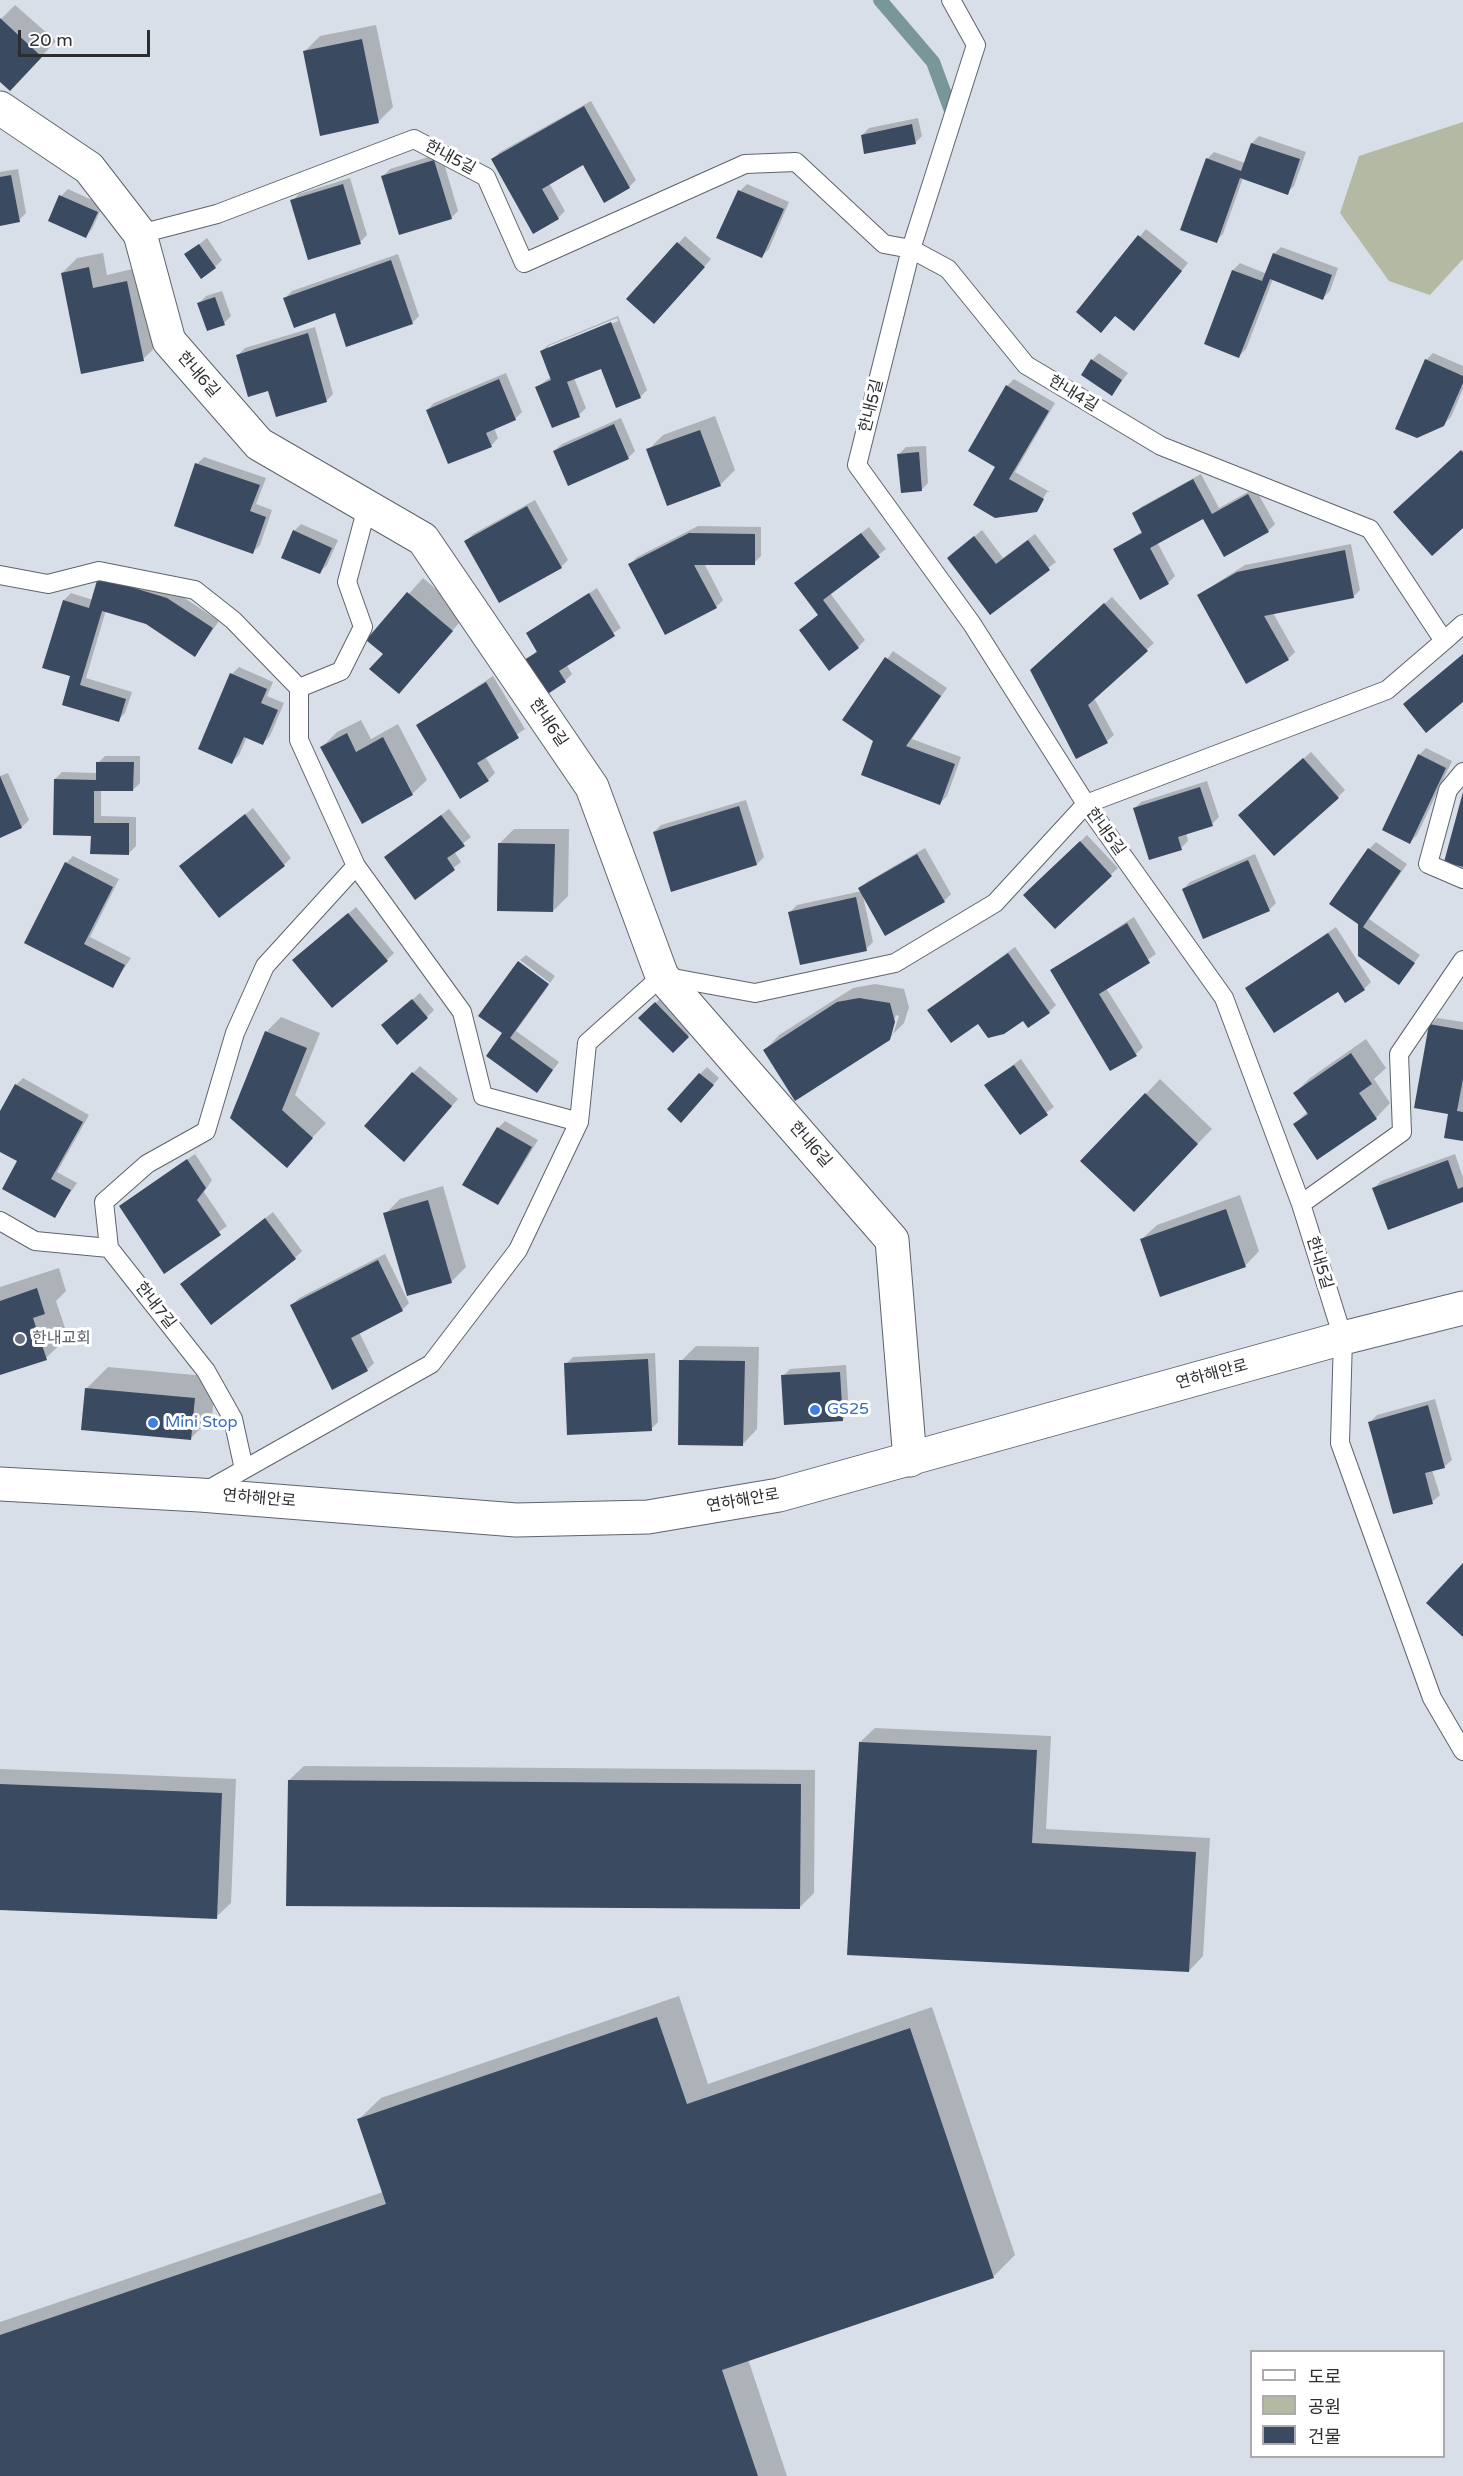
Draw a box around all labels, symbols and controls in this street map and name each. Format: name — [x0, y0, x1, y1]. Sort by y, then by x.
scale bar — [21, 18, 153, 56]
text: 20 m — [29, 29, 73, 51]
street label: 한내5길 — [422, 137, 478, 179]
street label: 한내6길 — [173, 348, 223, 402]
street label: 한내4길 — [1045, 372, 1101, 416]
street label: 한내5길 — [856, 377, 888, 435]
street label: 한내6길 — [525, 695, 571, 751]
street label: 한내5길 — [1081, 804, 1129, 860]
street label: 한내6길 — [785, 1118, 835, 1172]
street label: 한내5길 — [1302, 1234, 1336, 1292]
street label: 한내7길 — [131, 1279, 179, 1333]
place label: 한내교회 — [32, 1329, 91, 1349]
marker: 한내교회 — [13, 1332, 27, 1346]
street label: 연하해안로 — [1174, 1356, 1250, 1394]
place label: GS25 — [827, 1400, 869, 1420]
marker: GS25 — [808, 1403, 822, 1417]
place label: Mini Stop — [165, 1413, 237, 1433]
marker: Mini Stop — [146, 1416, 160, 1430]
street label: 연하해안로 — [705, 1485, 781, 1517]
street label: 연하해안로 — [222, 1486, 296, 1512]
legend — [1250, 2350, 1445, 2458]
text: 도로 — [1308, 2366, 1341, 2388]
text: 공원 — [1308, 2396, 1341, 2418]
text: 건물 — [1308, 2426, 1341, 2448]

